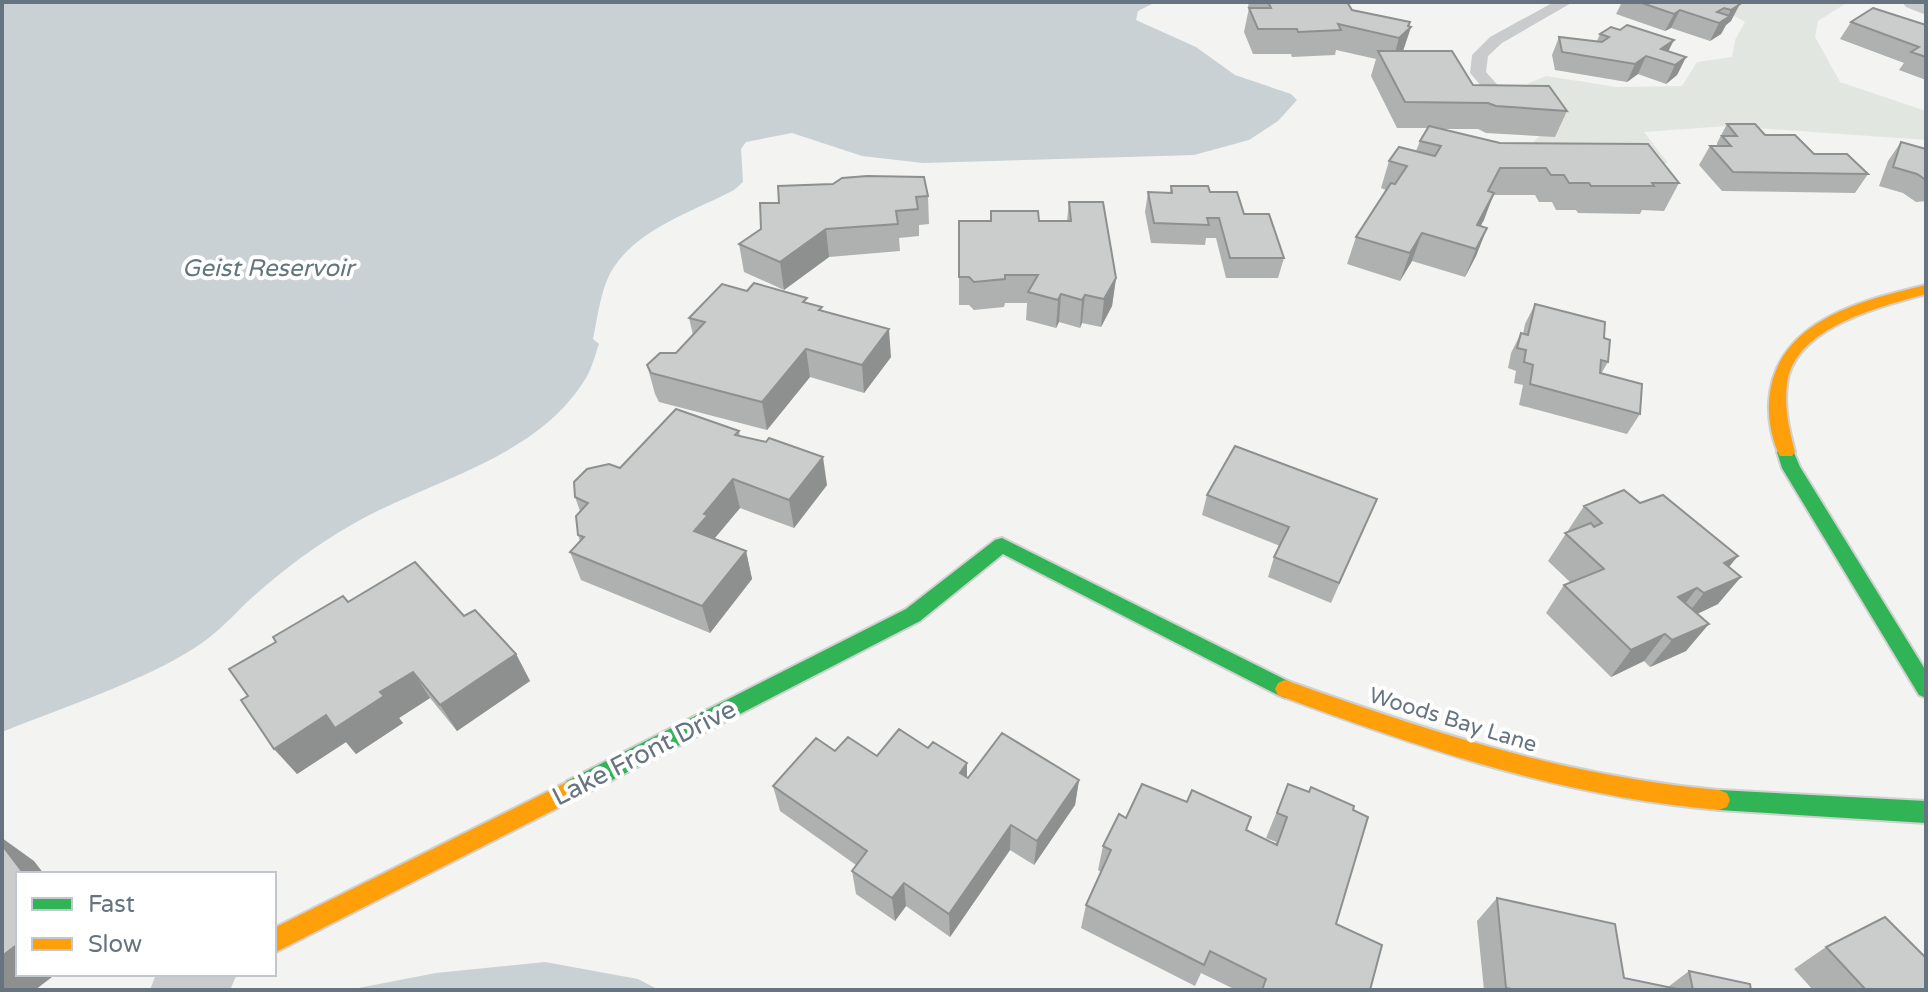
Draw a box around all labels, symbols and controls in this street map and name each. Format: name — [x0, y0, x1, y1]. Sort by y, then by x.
water label: Geist Reservoir — [182, 254, 357, 283]
street label: Woods Bay Lane — [1366, 682, 1540, 758]
street label: Lake Front Drive — [547, 693, 741, 813]
legend — [16, 872, 276, 976]
text: Fast — [88, 890, 135, 919]
text: Slow — [88, 930, 142, 959]

